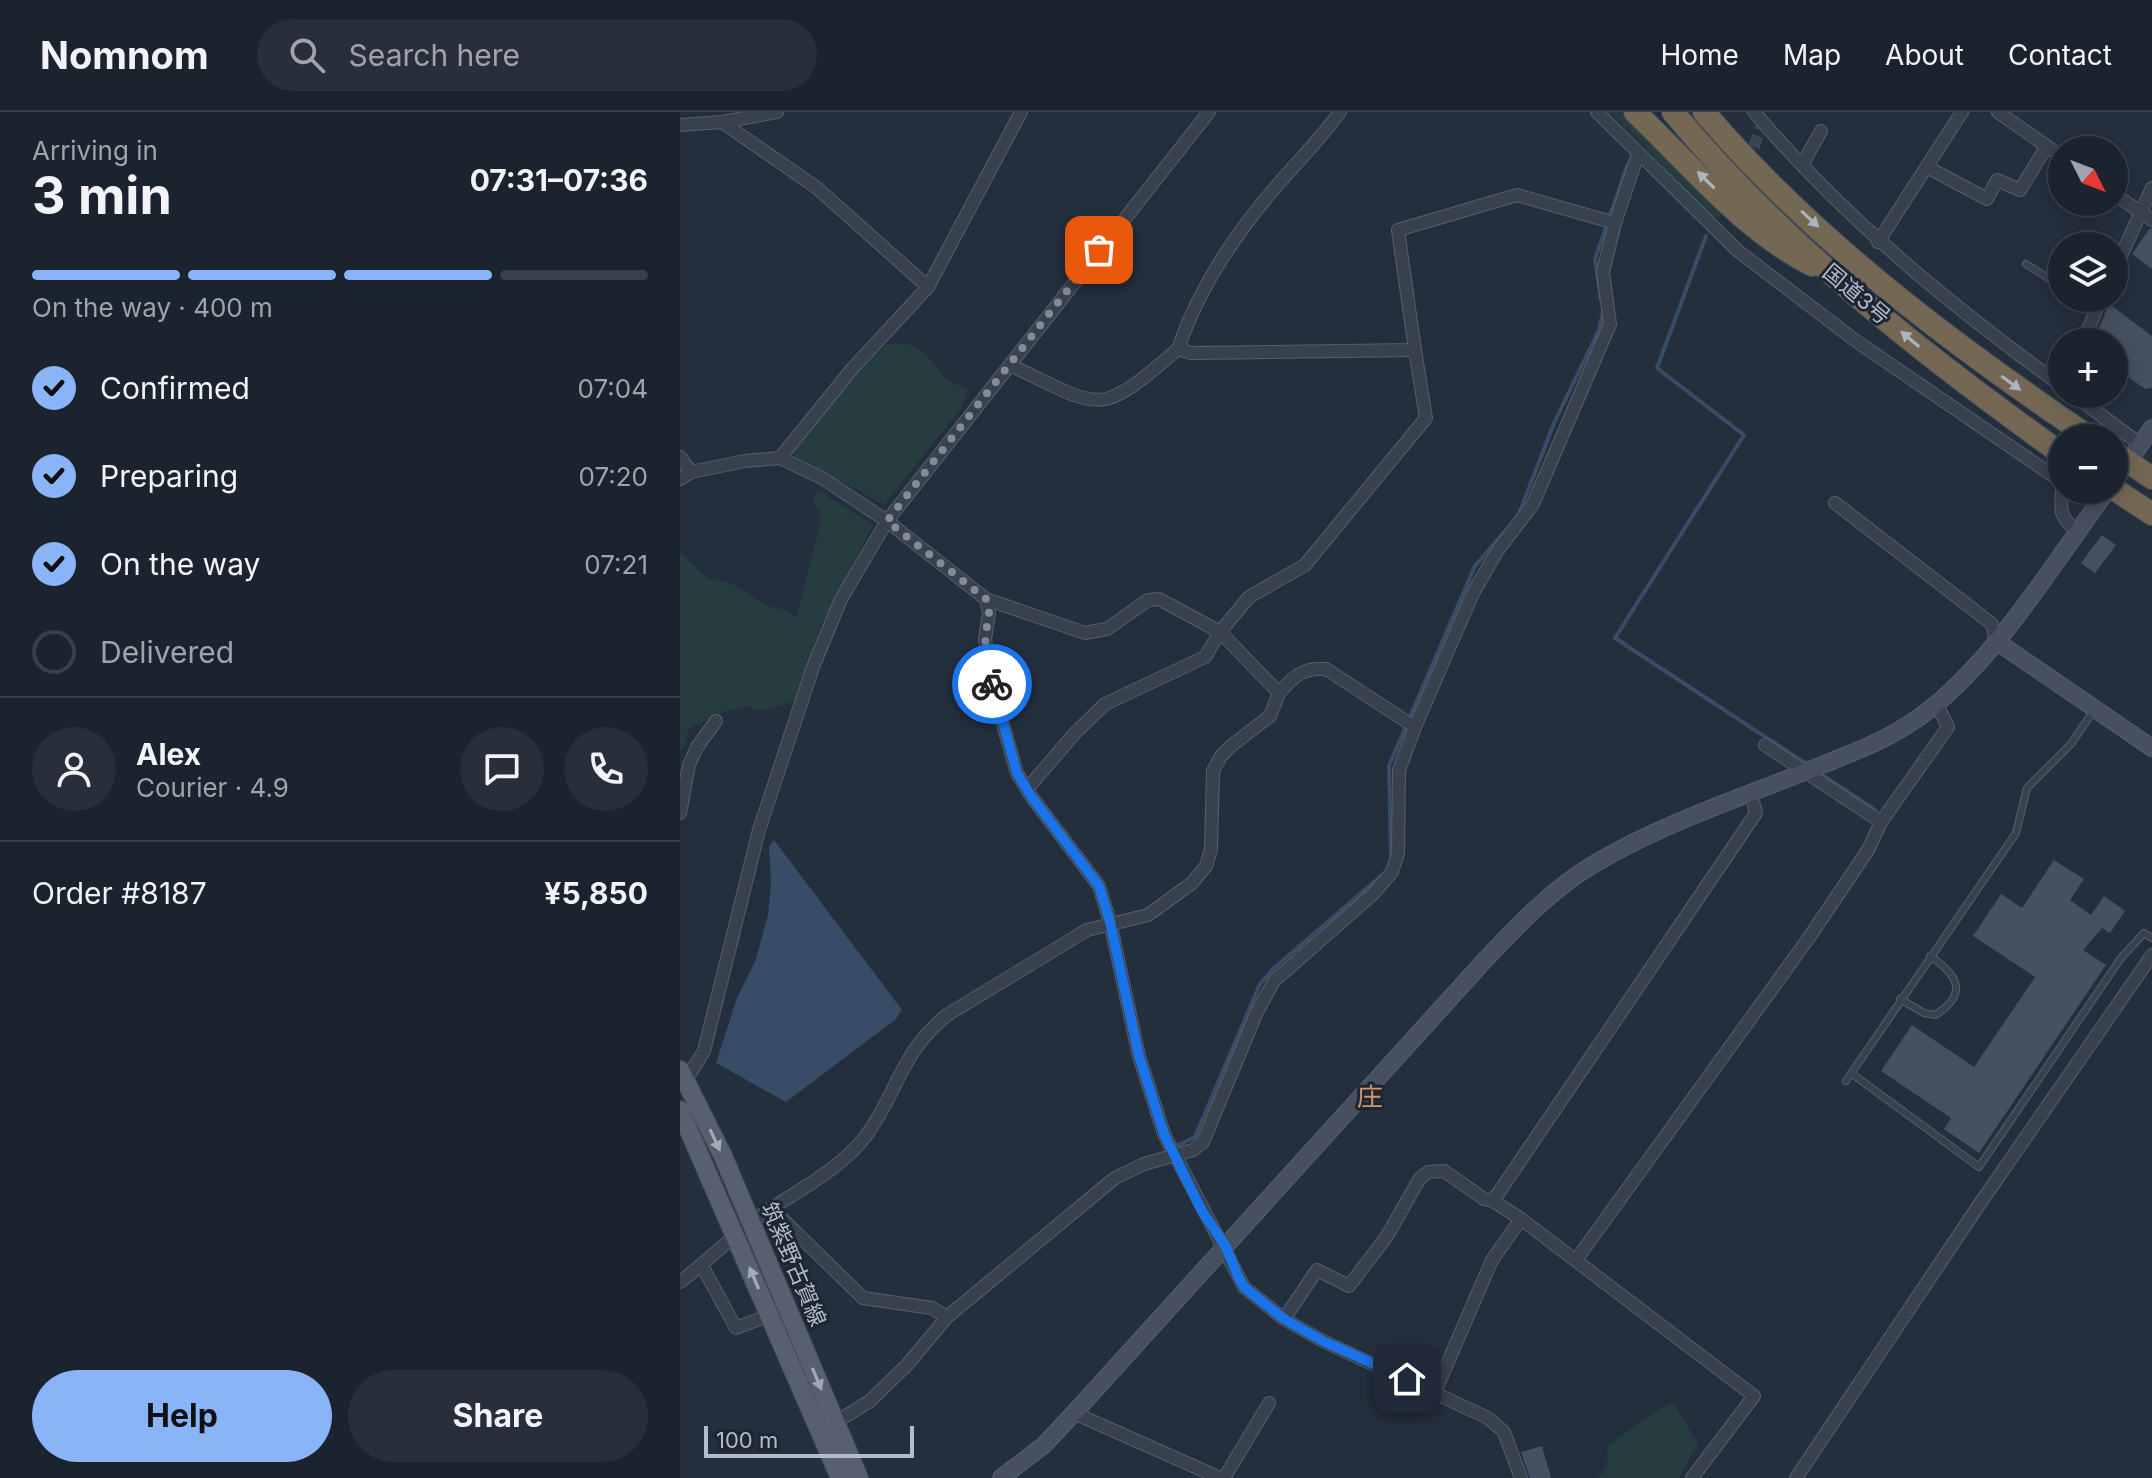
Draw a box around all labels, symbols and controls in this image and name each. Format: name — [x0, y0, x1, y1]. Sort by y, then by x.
search box — [257, 19, 817, 91]
text: Nomnom — [40, 32, 209, 78]
icon: search — [285, 33, 329, 77]
text: Search here — [349, 37, 520, 73]
text: Home — [1660, 38, 1739, 72]
text: Map — [1783, 38, 1841, 72]
text: About — [1885, 38, 1964, 72]
text: Contact — [2008, 38, 2112, 72]
text: Arriving in — [32, 135, 158, 166]
north arrow — [2048, 136, 2128, 216]
map controls — [2048, 136, 2128, 504]
text: 07:31–07:36 — [470, 162, 648, 198]
text: 3 min — [32, 164, 172, 227]
one-way arrow — [1697, 171, 1716, 190]
one-way arrow — [1800, 209, 1819, 227]
pin — [1065, 216, 1133, 284]
icon: bag — [1077, 228, 1121, 272]
button: layers — [2048, 232, 2128, 312]
street label: 国道3号 — [1818, 258, 1896, 330]
text: On the way · 400 m — [32, 292, 273, 323]
button: + — [2048, 328, 2128, 408]
one-way arrow — [1901, 331, 1921, 348]
icon: check — [32, 366, 76, 410]
text: Confirmed — [100, 370, 250, 406]
text: 07:04 — [578, 373, 648, 404]
one-way arrow — [2001, 374, 2022, 390]
button: − — [2048, 424, 2128, 504]
icon: check — [32, 454, 76, 498]
text: Preparing — [100, 458, 238, 494]
text: 07:20 — [579, 461, 648, 492]
icon: check — [32, 542, 76, 586]
text: On the way — [100, 546, 260, 582]
text: 07:21 — [584, 549, 648, 580]
text: Delivered — [100, 634, 234, 670]
courier — [952, 644, 1032, 724]
icon: bike — [970, 662, 1014, 706]
button: person — [32, 727, 116, 811]
button: chat — [460, 727, 544, 811]
button: phone — [564, 727, 648, 811]
text: Alex — [136, 736, 201, 772]
text: Courier · 4.9 — [136, 772, 289, 803]
text: Order #8187 — [32, 875, 207, 911]
text: ¥5,850 — [544, 875, 648, 911]
district label: 庄 — [1357, 1081, 1383, 1112]
one-way arrow — [708, 1128, 722, 1152]
street label: 筑紫野古賀線 — [756, 1198, 832, 1330]
one-way arrow — [747, 1266, 760, 1290]
pin — [1373, 1345, 1441, 1413]
icon: home — [1385, 1357, 1429, 1401]
one-way arrow — [810, 1367, 823, 1391]
button: Help — [32, 1370, 332, 1462]
button: Share — [348, 1370, 648, 1462]
scale bar — [704, 1422, 914, 1458]
text: 100 m — [716, 1427, 778, 1453]

